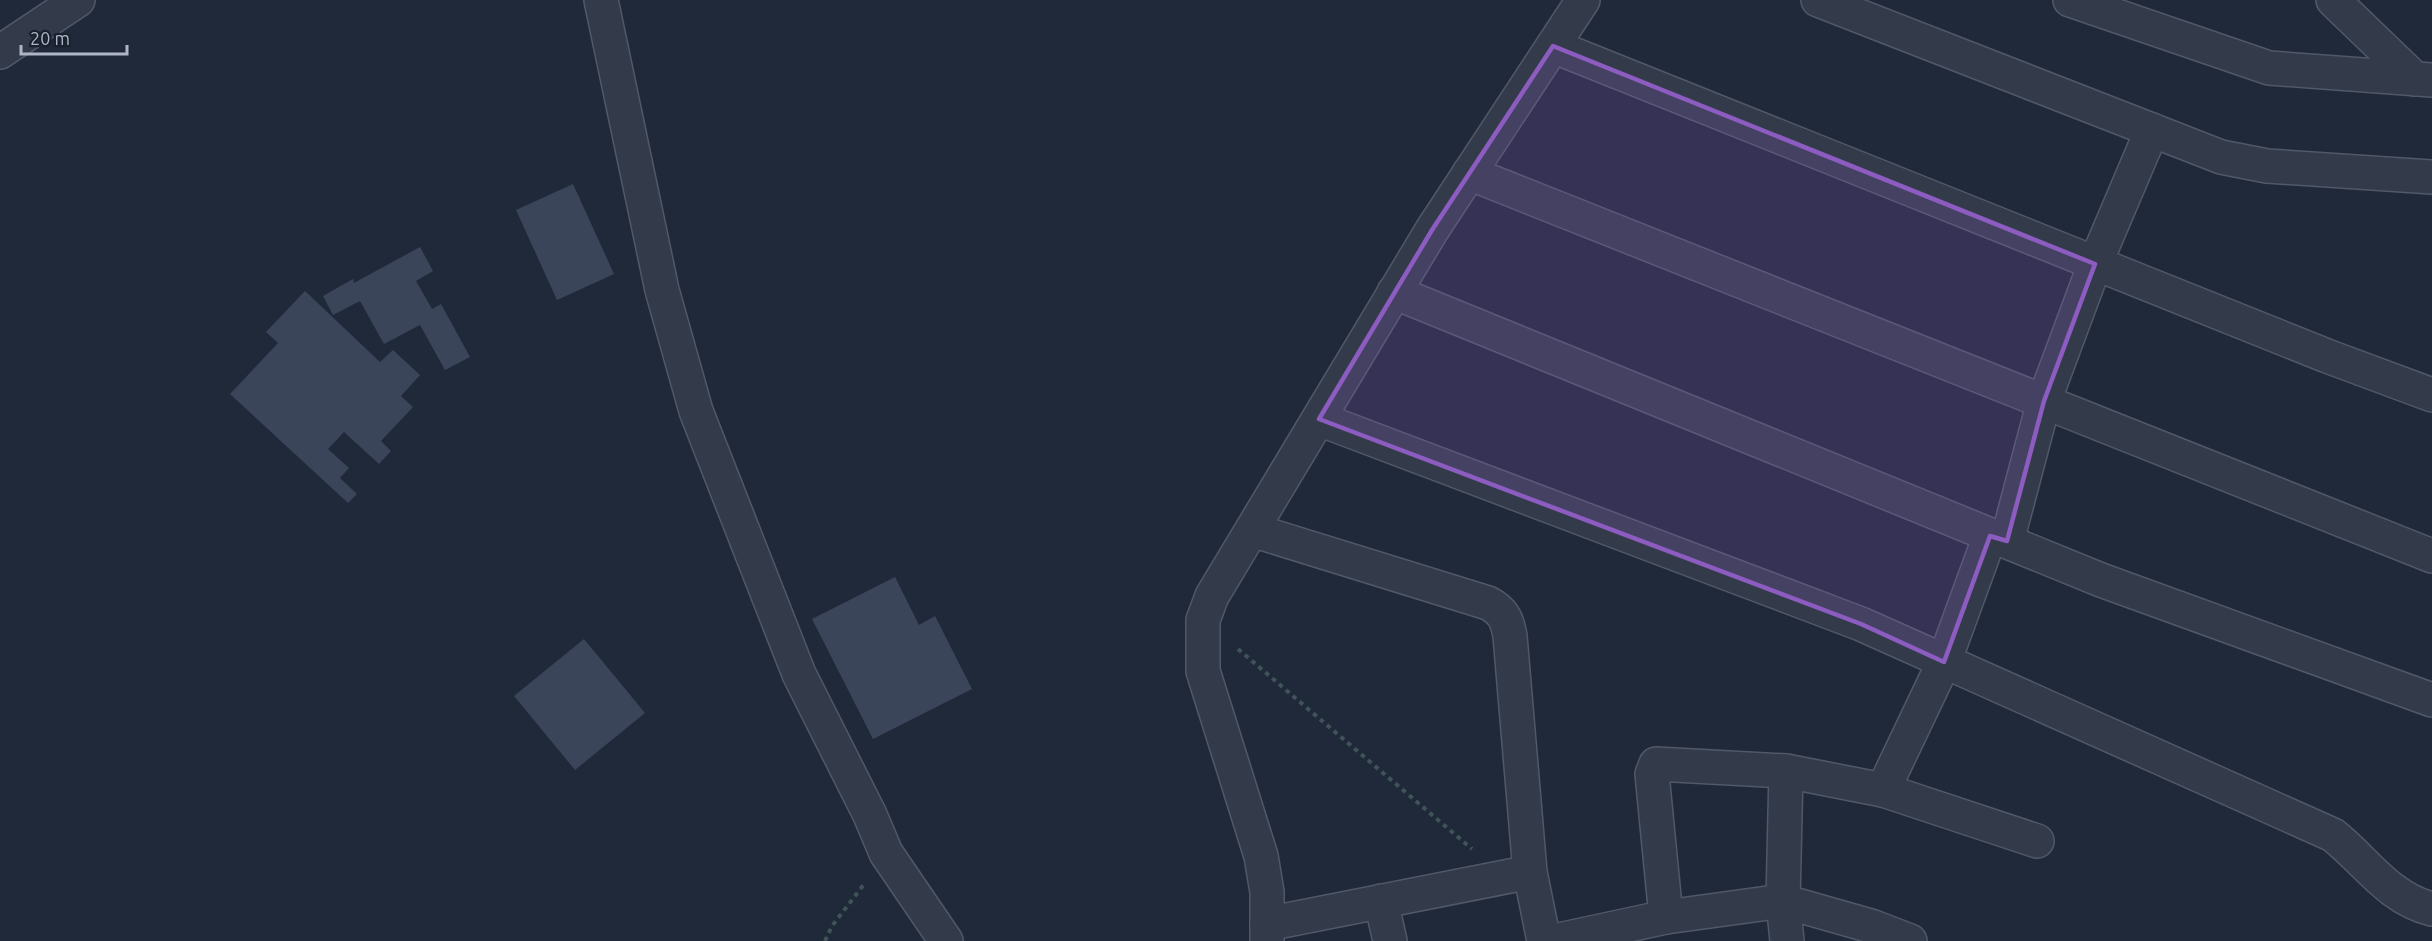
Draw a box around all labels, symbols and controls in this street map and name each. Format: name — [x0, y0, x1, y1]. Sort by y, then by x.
scale bar — [21, 18, 128, 56]
text: 20 m — [30, 28, 70, 48]

